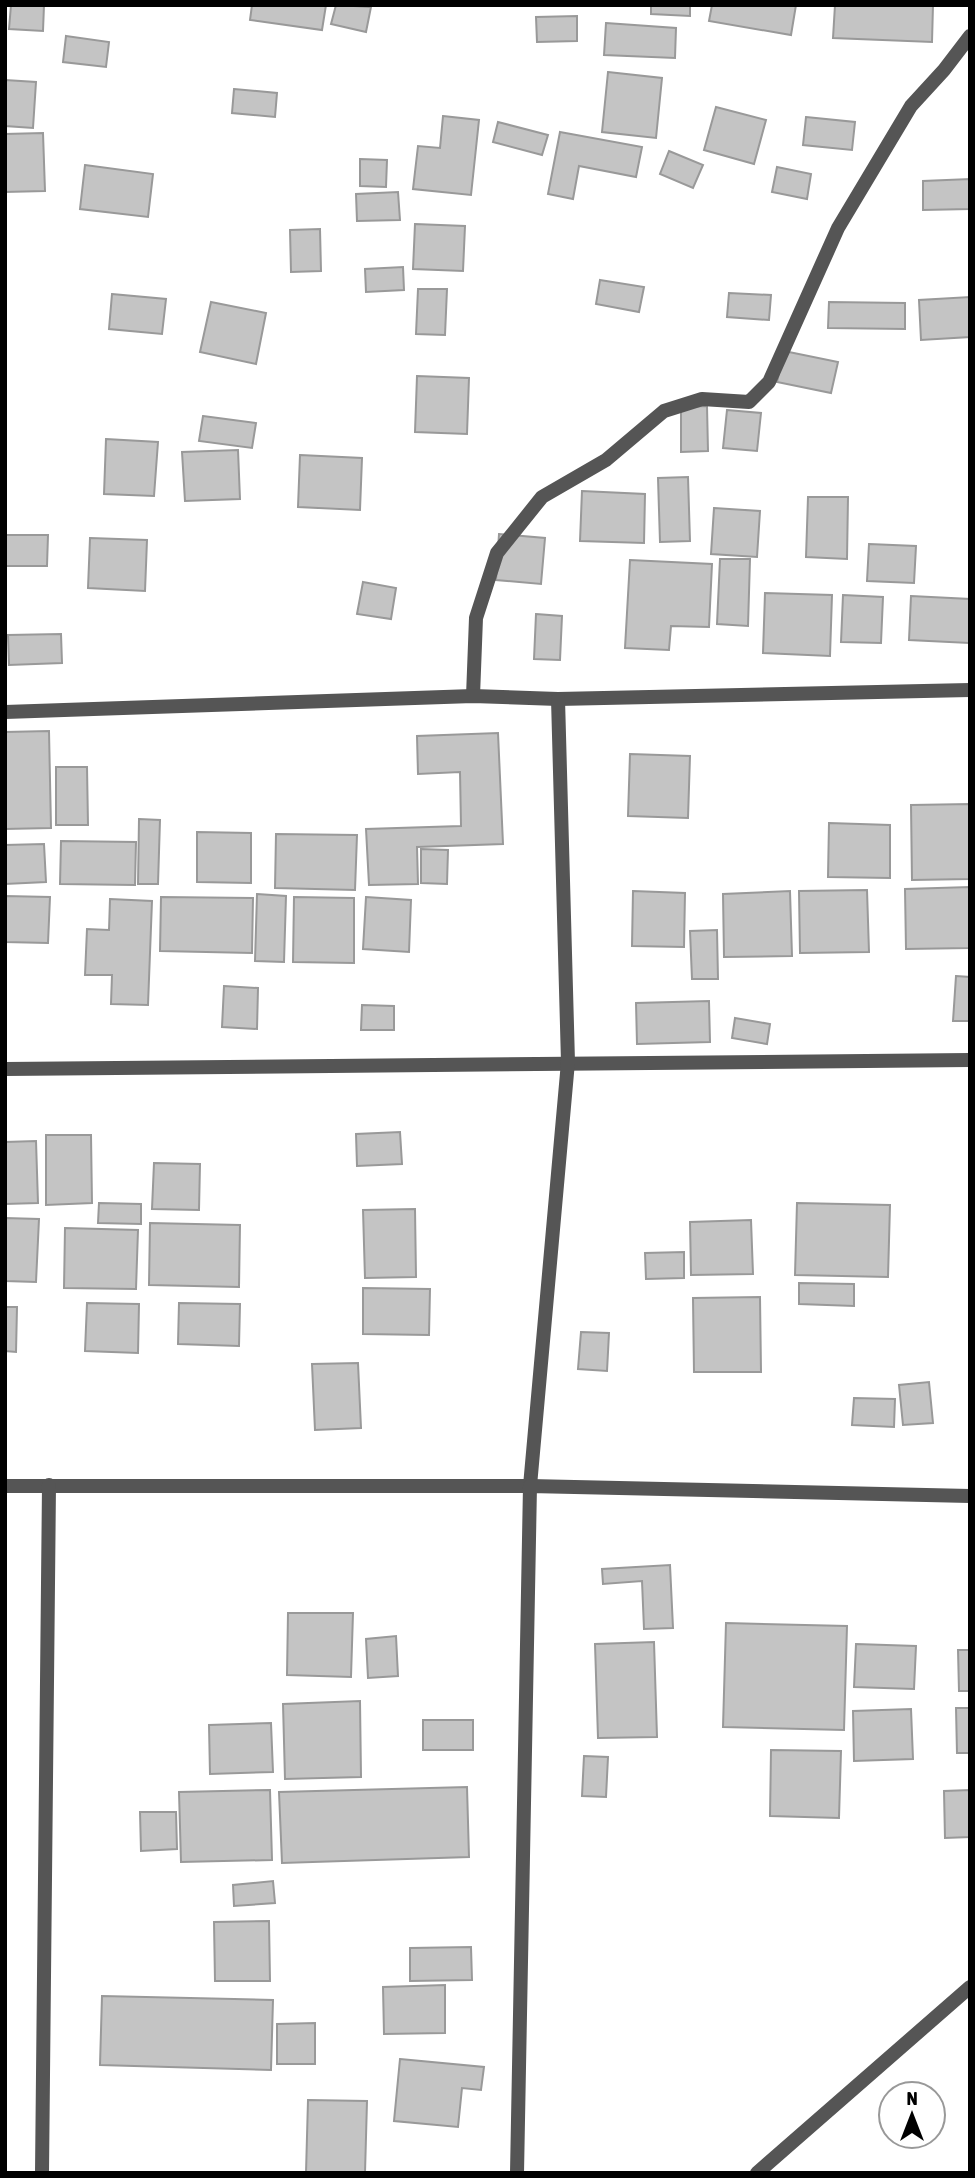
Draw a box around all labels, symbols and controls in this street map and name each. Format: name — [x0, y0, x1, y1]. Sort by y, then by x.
north arrow — [877, 2080, 947, 2150]
text: N — [906, 2087, 918, 2109]

